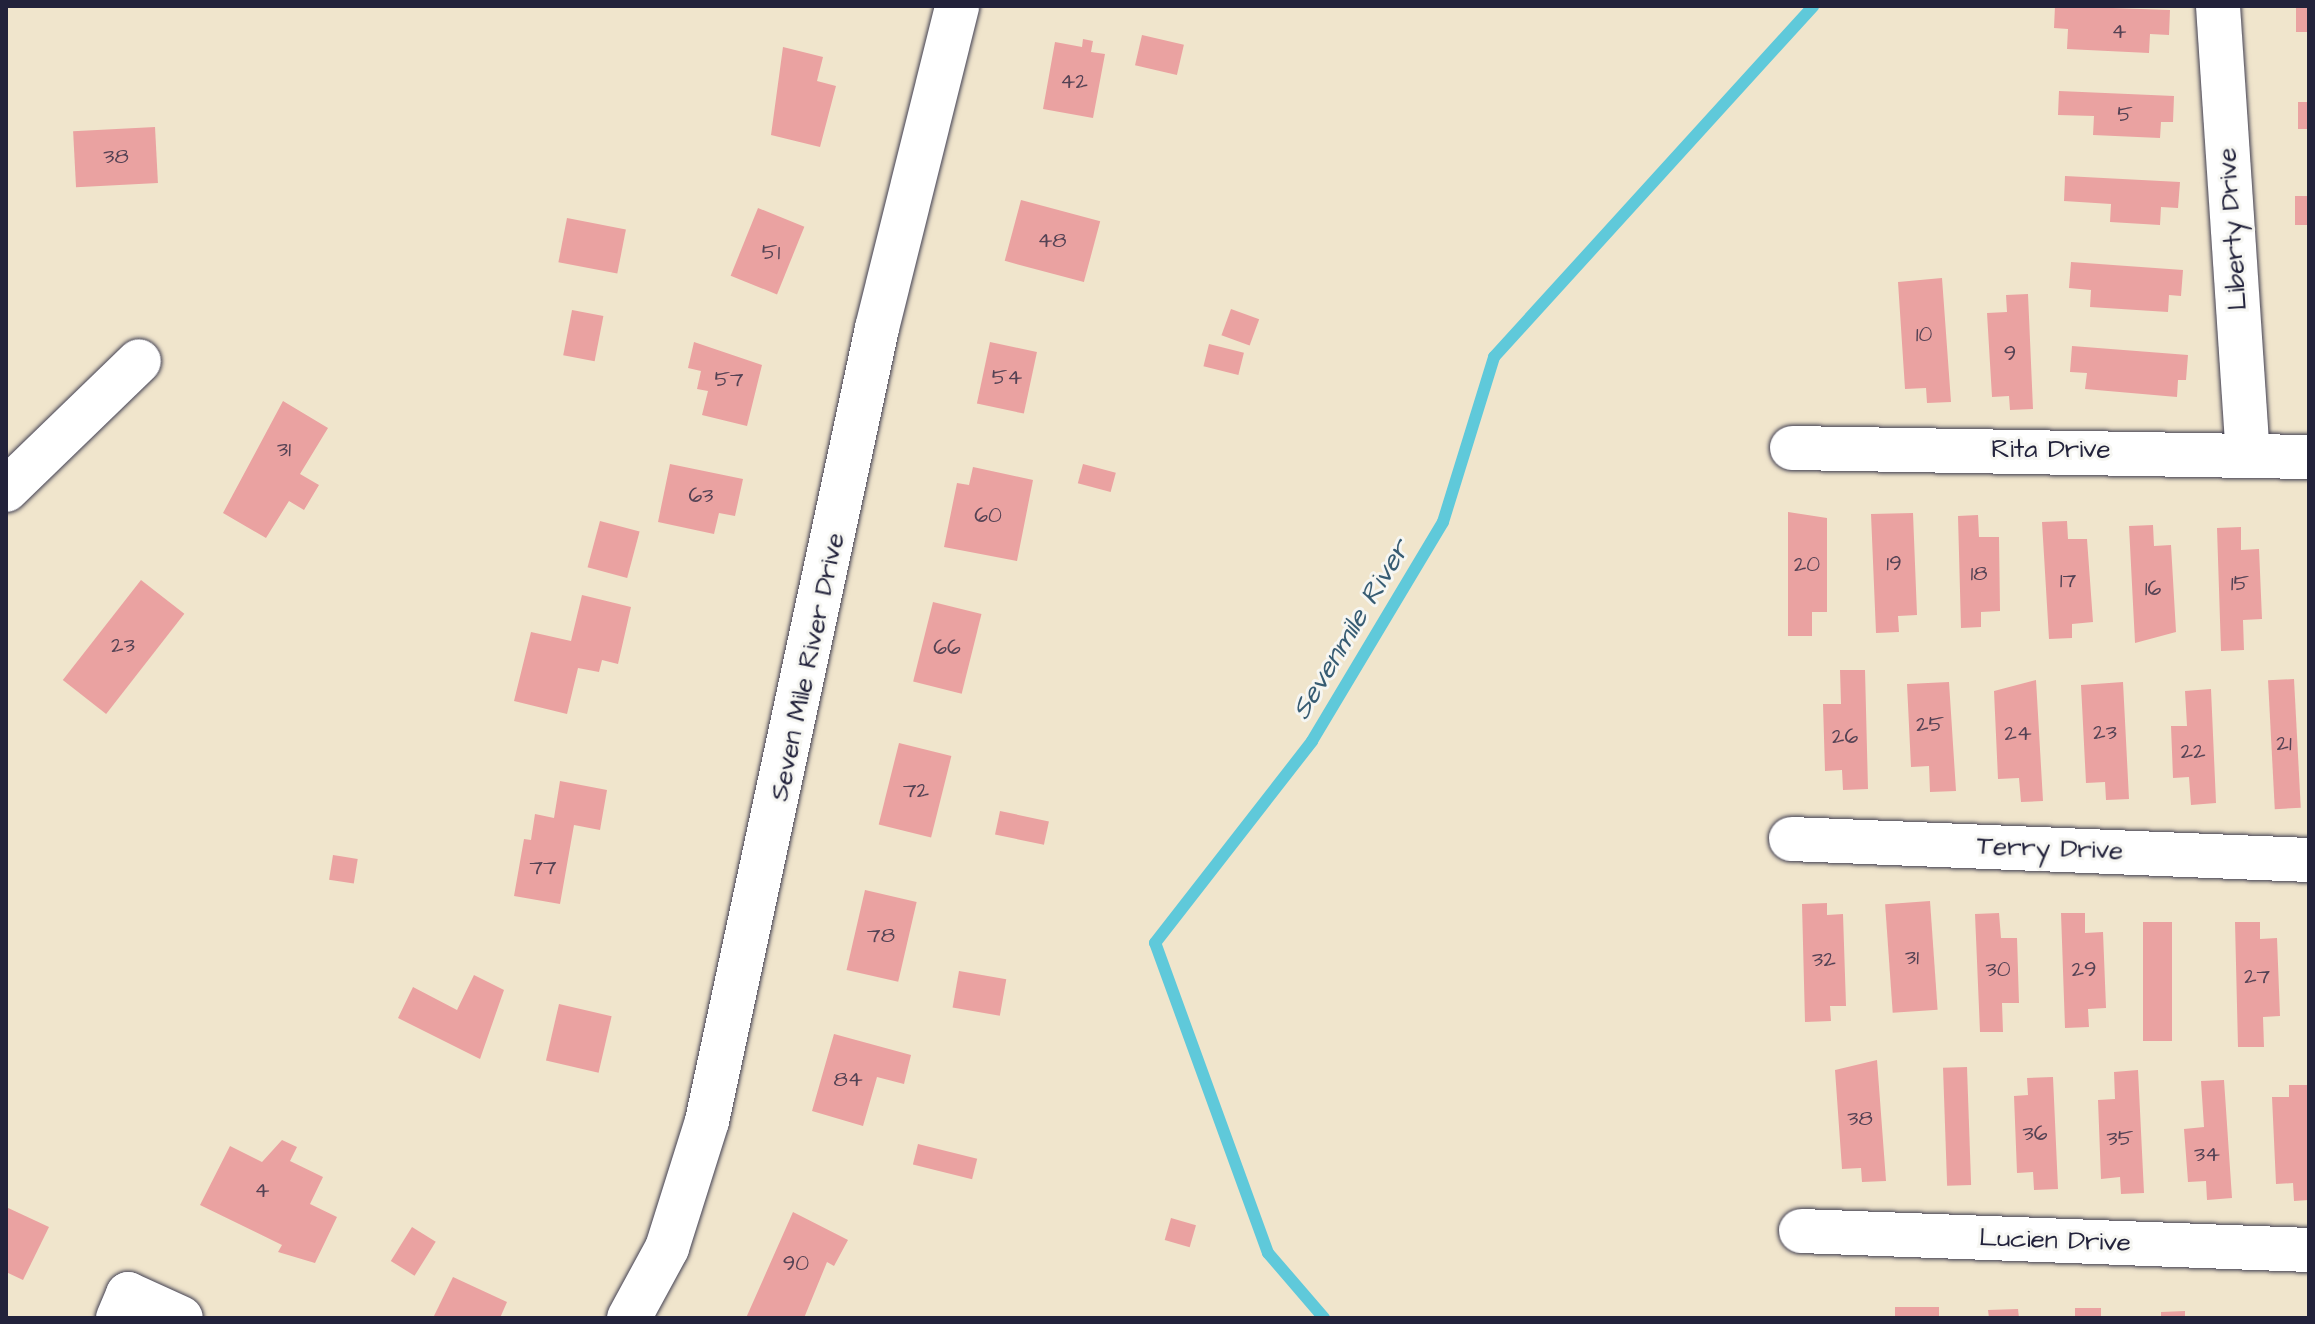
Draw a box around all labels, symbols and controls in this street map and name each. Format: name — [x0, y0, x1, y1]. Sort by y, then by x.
house number: 4 — [2112, 19, 2126, 45]
house number: 42 — [1060, 69, 1088, 95]
house number: 5 — [2117, 102, 2133, 128]
house number: 38 — [103, 144, 129, 170]
street label: Liberty Drive — [2212, 147, 2254, 311]
house number: 48 — [1037, 228, 1067, 254]
house number: 51 — [762, 240, 780, 266]
house number: 10 — [1916, 322, 1932, 348]
house number: 9 — [2004, 341, 2016, 367]
house number: 54 — [992, 365, 1022, 391]
house number: 57 — [714, 367, 744, 393]
street label: Rita Drive — [1991, 434, 2111, 466]
house number: 31 — [277, 437, 291, 463]
house number: 63 — [689, 483, 713, 509]
house number: 60 — [974, 503, 1002, 529]
street label: Seven Mile River Drive — [764, 530, 852, 804]
water label: Sevenmile River — [1284, 534, 1418, 726]
house number: 19 — [1886, 551, 1902, 577]
house number: 20 — [1794, 552, 1820, 578]
house number: 18 — [1970, 561, 1988, 587]
house number: 17 — [2060, 568, 2076, 594]
house number: 15 — [2231, 571, 2249, 597]
house number: 16 — [2145, 576, 2161, 602]
house number: 23 — [111, 633, 135, 659]
house number: 66 — [933, 635, 961, 661]
house number: 25 — [1916, 712, 1944, 738]
house number: 23 — [2093, 720, 2117, 746]
house number: 24 — [2004, 721, 2032, 747]
house number: 26 — [1832, 724, 1858, 750]
house number: 21 — [2276, 731, 2292, 757]
house number: 22 — [2180, 739, 2206, 765]
house number: 72 — [903, 778, 929, 804]
street label: Terry Drive — [1976, 831, 2124, 867]
house number: 77 — [529, 855, 557, 881]
house number: 78 — [867, 923, 895, 949]
house number: 31 — [1905, 945, 1919, 971]
house number: 32 — [1812, 947, 1836, 973]
house number: 30 — [1985, 957, 2011, 983]
house number: 29 — [2071, 957, 2097, 983]
house number: 27 — [2244, 964, 2270, 990]
house number: 84 — [833, 1067, 863, 1093]
house number: 38 — [1847, 1106, 1873, 1132]
house number: 36 — [2023, 1121, 2047, 1147]
house number: 35 — [2107, 1126, 2133, 1152]
house number: 34 — [2194, 1142, 2220, 1168]
house number: 4 — [255, 1178, 269, 1204]
street label: Lucien Drive — [1979, 1223, 2131, 1259]
house number: 90 — [783, 1251, 809, 1277]

